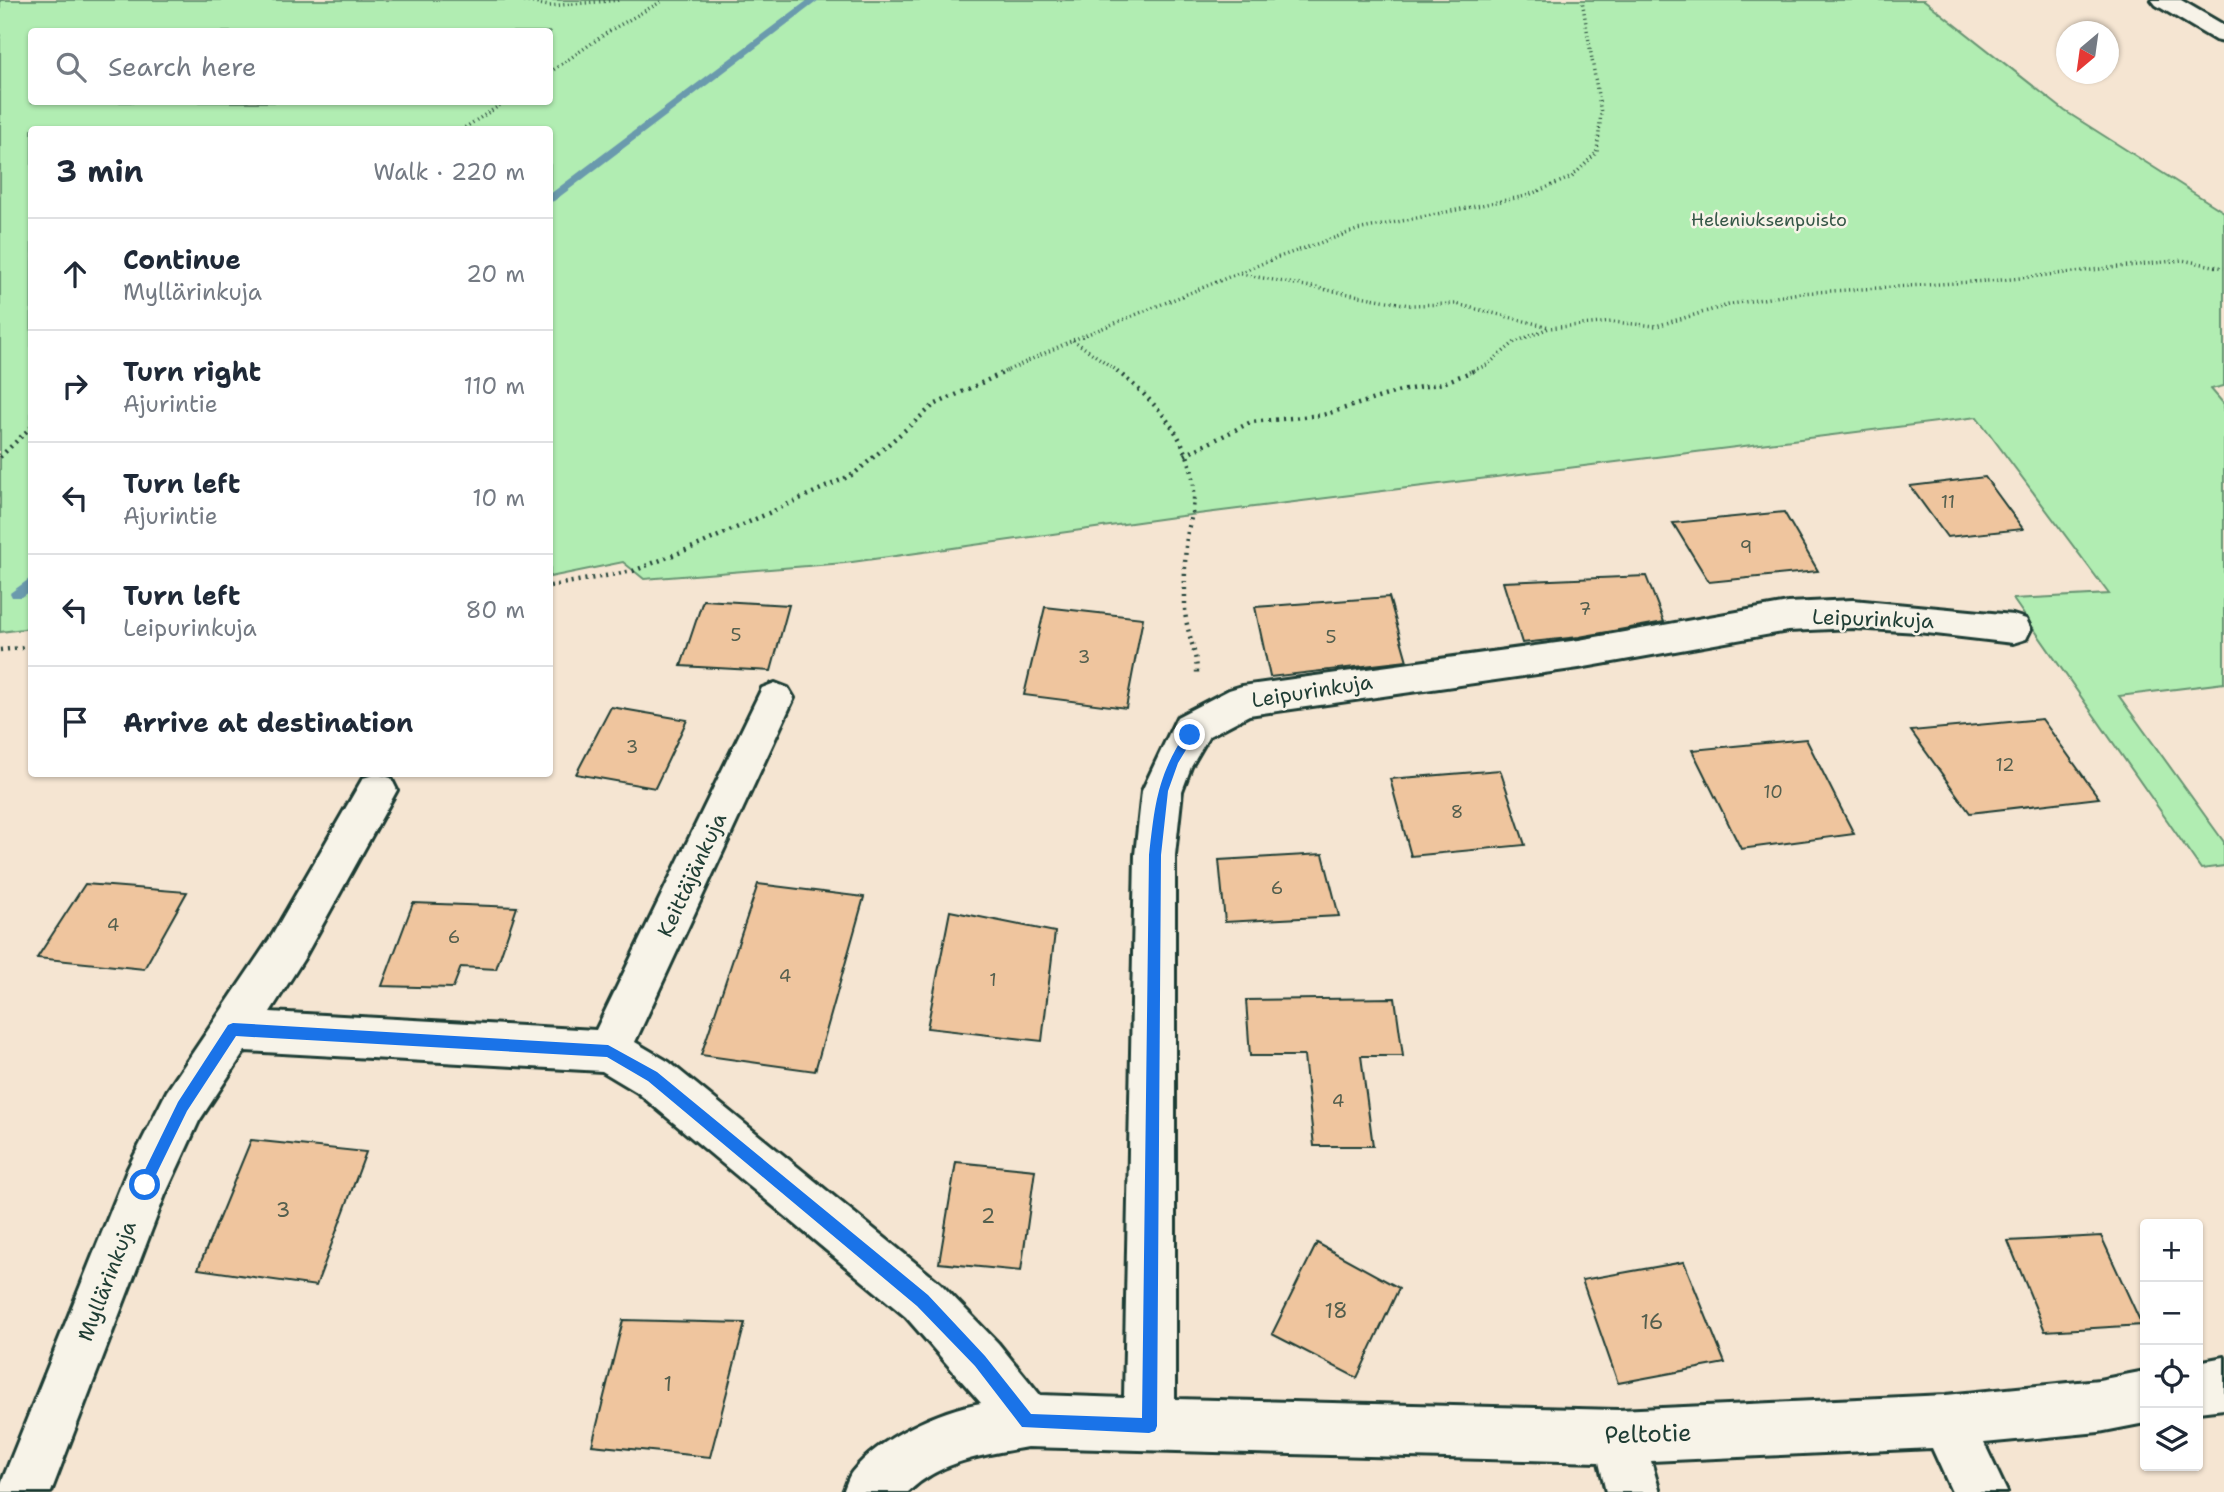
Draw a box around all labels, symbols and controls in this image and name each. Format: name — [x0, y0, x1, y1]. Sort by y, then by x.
north arrow — [2056, 21, 2119, 84]
search box — [28, 28, 553, 105]
icon: search — [52, 48, 90, 86]
text: Search here — [108, 49, 257, 84]
text: 3 min — [56, 151, 143, 192]
text: Walk · 220 m — [373, 157, 525, 187]
park label: Heleniuksenpuisto — [1691, 208, 1847, 232]
text: Continue — [123, 242, 241, 277]
icon: ahead — [56, 255, 94, 293]
text: 20 m — [466, 259, 525, 289]
text: Myllärinkuja — [123, 277, 262, 307]
text: Turn right — [123, 354, 261, 389]
icon: right — [56, 367, 94, 405]
text: 110 m — [463, 371, 525, 401]
text: Ajurintie — [123, 389, 218, 419]
text: Turn left — [123, 466, 240, 501]
icon: left — [56, 479, 94, 517]
text: 10 m — [472, 483, 525, 513]
house number: 11 — [1941, 490, 1955, 514]
text: Ajurintie — [123, 501, 218, 531]
house number: 9 — [1740, 535, 1752, 559]
text: Turn left — [123, 578, 240, 613]
icon: left — [56, 591, 94, 629]
text: 80 m — [466, 595, 525, 625]
house number: 7 — [1579, 597, 1591, 621]
street label: Leipurinkuja — [1811, 603, 1935, 635]
text: Leipurinkuja — [123, 613, 257, 643]
house number: 5 — [730, 623, 742, 647]
house number: 5 — [1325, 625, 1337, 649]
house number: 3 — [1078, 645, 1090, 669]
street label: Leipurinkuja — [1249, 668, 1375, 714]
icon: arrive — [56, 703, 94, 741]
text: Arrive at destination — [123, 705, 413, 740]
route end — [1174, 719, 1205, 750]
house number: 3 — [626, 735, 638, 759]
house number: 12 — [1995, 753, 2015, 777]
house number: 10 — [1763, 780, 1783, 804]
house number: 8 — [1451, 800, 1463, 824]
street label: Keittäjänkuja — [651, 808, 733, 942]
house number: 6 — [1271, 876, 1283, 900]
house number: 4 — [107, 913, 119, 937]
house number: 6 — [448, 925, 460, 949]
house number: 4 — [779, 964, 791, 988]
house number: 1 — [989, 968, 997, 992]
house number: 4 — [1332, 1089, 1344, 1113]
route start — [129, 1169, 160, 1200]
house number: 3 — [276, 1196, 290, 1224]
house number: 2 — [981, 1202, 995, 1230]
street label: Myllärinkuja — [71, 1217, 143, 1345]
map controls — [2140, 1219, 2203, 1471]
button: + — [2140, 1219, 2203, 1282]
button: − — [2140, 1282, 2203, 1345]
house number: 18 — [1324, 1297, 1348, 1325]
house number: 16 — [1641, 1308, 1663, 1336]
button: locate — [2140, 1345, 2203, 1408]
house number: 1 — [664, 1370, 672, 1398]
button: layers — [2140, 1408, 2203, 1471]
street label: Peltotie — [1604, 1416, 1692, 1452]

